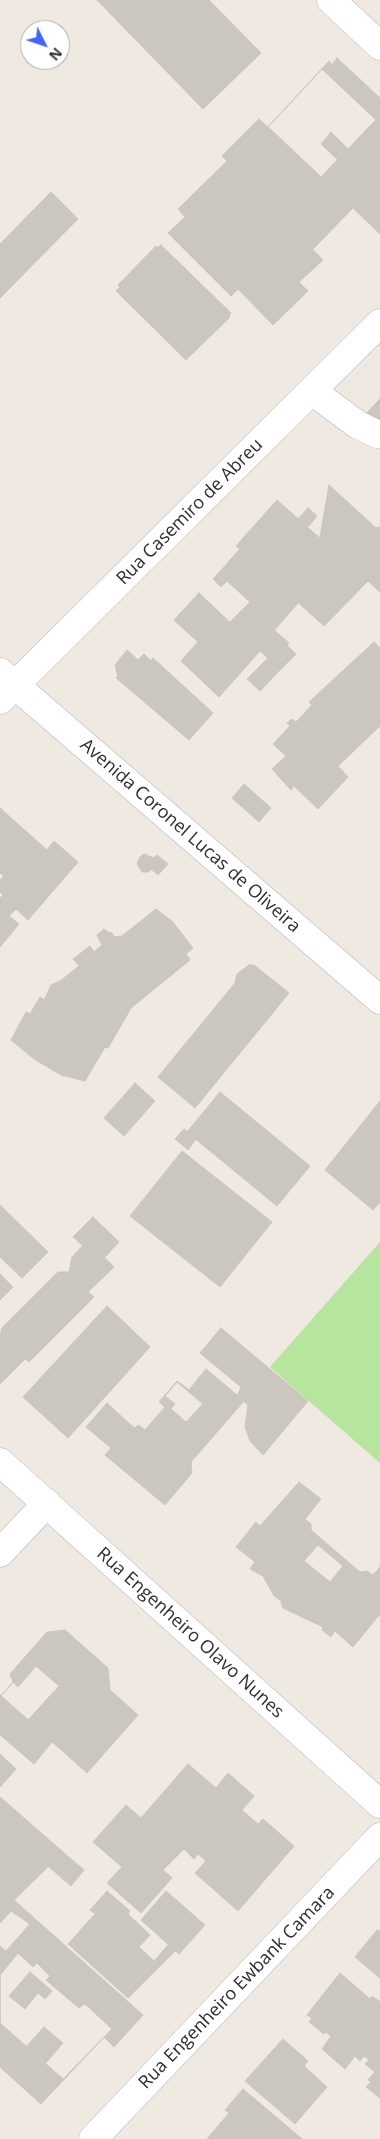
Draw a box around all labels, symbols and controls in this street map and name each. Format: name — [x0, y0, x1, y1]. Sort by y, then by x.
north arrow — [20, 20, 70, 70]
text: N — [45, 44, 67, 65]
street label: Rua Casemiro de Abreu — [112, 434, 268, 590]
street label: Avenida Coronel Lucas de Oliveira — [75, 734, 305, 938]
street label: Rua Engenheiro Olavo Nunes — [92, 1543, 288, 1723]
street label: Rua Engenheiro Ewbank Camara — [134, 1882, 340, 2094]

